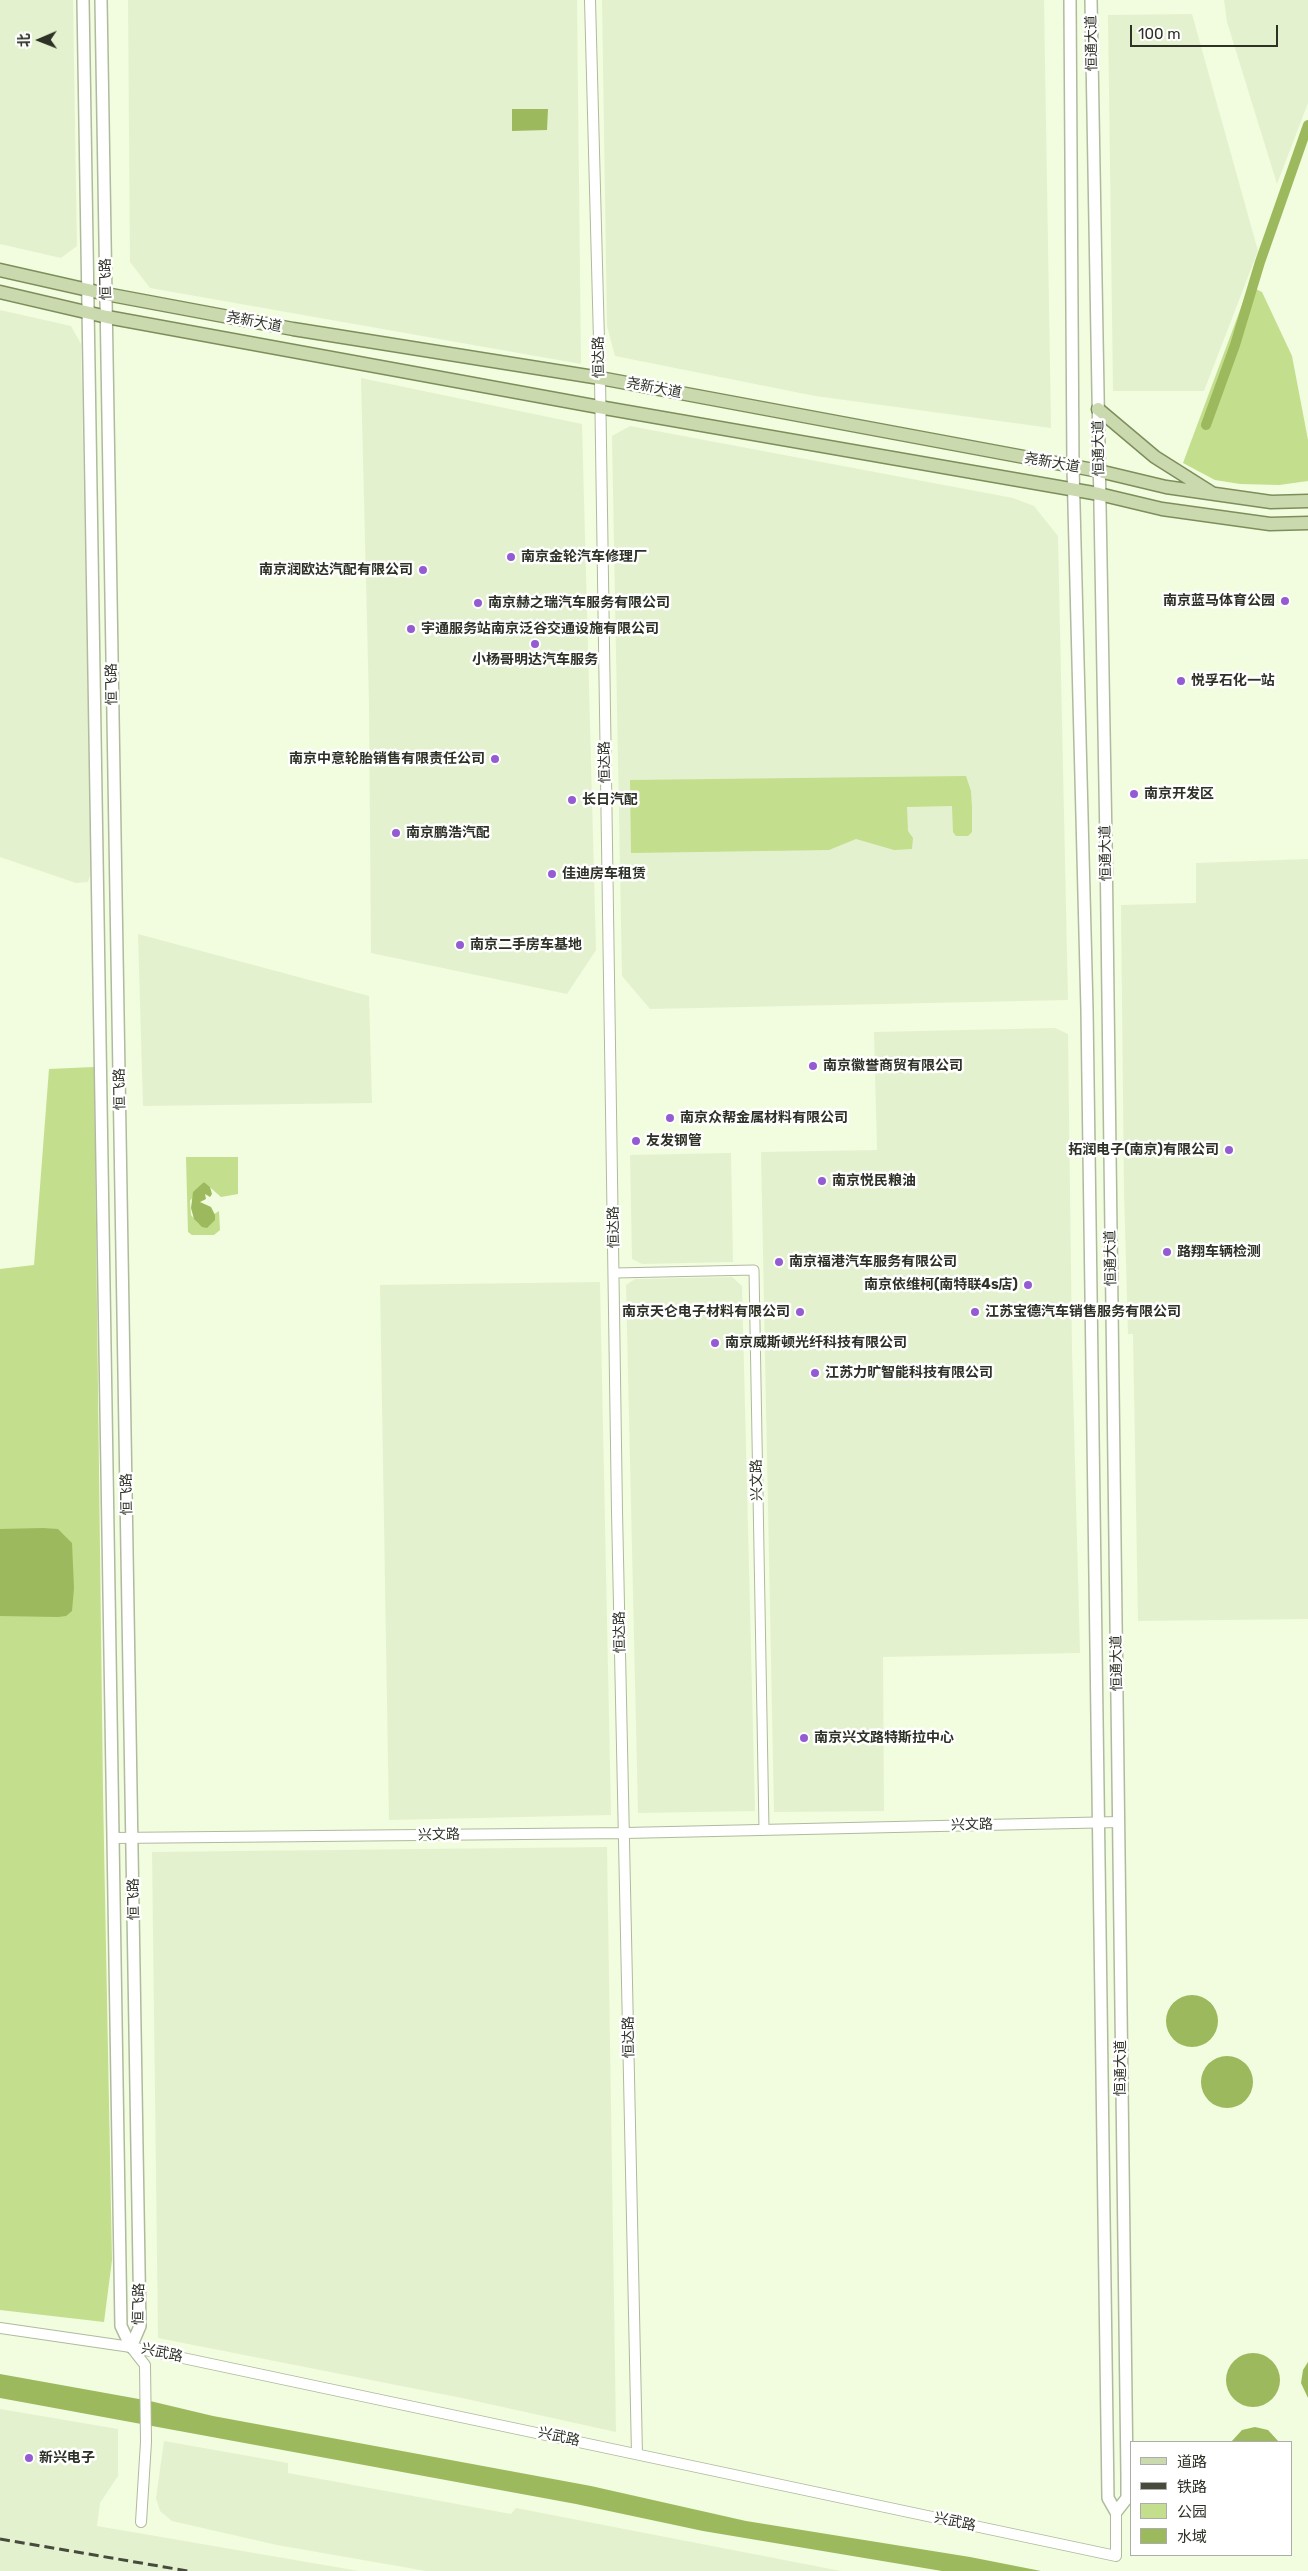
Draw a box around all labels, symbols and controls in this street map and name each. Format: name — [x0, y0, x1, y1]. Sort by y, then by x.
north arrow — [15, 15, 65, 65]
street label: 恒通大道 — [1083, 15, 1101, 71]
scale bar — [1133, 15, 1280, 47]
text: 100 m — [1138, 25, 1180, 43]
text: 北 — [16, 33, 33, 47]
street label: 恒飞路 — [97, 258, 115, 300]
street label: 尧新大道 — [225, 308, 283, 336]
street label: 恒达路 — [590, 336, 608, 378]
street label: 尧新大道 — [625, 374, 683, 402]
street label: 恒通大道 — [1090, 420, 1108, 476]
street label: 尧新大道 — [1023, 450, 1081, 476]
place label: 南京金轮汽车修理厂 — [521, 549, 647, 565]
marker: 南京金轮汽车修理厂 — [505, 551, 517, 563]
place label: 南京润欧达汽配有限公司 — [259, 562, 413, 578]
marker: 南京润欧达汽配有限公司 — [417, 564, 429, 576]
place label: 南京蓝马体育公园 — [1163, 593, 1275, 609]
place label: 南京赫之瑞汽车服务有限公司 — [488, 595, 670, 611]
marker: 南京蓝马体育公园 — [1279, 595, 1291, 607]
marker: 南京赫之瑞汽车服务有限公司 — [472, 597, 484, 609]
place label: 宇通服务站南京泛谷交通设施有限公司 — [421, 621, 659, 637]
marker: 宇通服务站南京泛谷交通设施有限公司 — [405, 623, 417, 635]
marker: 小杨哥明达汽车服务 — [529, 638, 541, 650]
place label: 小杨哥明达汽车服务 — [472, 652, 598, 668]
street label: 恒飞路 — [103, 663, 121, 705]
place label: 悦孚石化一站 — [1191, 673, 1275, 689]
marker: 悦孚石化一站 — [1175, 675, 1187, 687]
street label: 恒达路 — [596, 741, 614, 783]
place label: 南京中意轮胎销售有限责任公司 — [289, 751, 485, 767]
marker: 南京中意轮胎销售有限责任公司 — [489, 753, 501, 765]
place label: 南京开发区 — [1144, 786, 1214, 802]
marker: 南京开发区 — [1128, 788, 1140, 800]
place label: 长日汽配 — [582, 792, 638, 808]
marker: 长日汽配 — [566, 794, 578, 806]
place label: 南京鹏浩汽配 — [406, 825, 490, 841]
street label: 恒通大道 — [1097, 825, 1115, 881]
marker: 南京鹏浩汽配 — [390, 827, 402, 839]
place label: 佳迪房车租赁 — [562, 866, 646, 882]
marker: 佳迪房车租赁 — [546, 868, 558, 880]
place label: 南京二手房车基地 — [470, 937, 582, 953]
marker: 南京二手房车基地 — [454, 939, 466, 951]
place label: 南京徽誉商贸有限公司 — [823, 1058, 963, 1074]
marker: 南京徽誉商贸有限公司 — [807, 1060, 819, 1072]
street label: 恒飞路 — [111, 1068, 129, 1110]
place label: 南京众帮金属材料有限公司 — [680, 1110, 848, 1126]
marker: 南京众帮金属材料有限公司 — [664, 1112, 676, 1124]
place label: 友发钢管 — [646, 1133, 702, 1149]
marker: 友发钢管 — [630, 1135, 642, 1147]
place label: 拓润电子(南京)有限公司 — [1068, 1142, 1219, 1158]
marker: 拓润电子(南京)有限公司 — [1223, 1144, 1235, 1156]
place label: 南京悦民粮油 — [832, 1173, 916, 1189]
marker: 南京悦民粮油 — [816, 1175, 828, 1187]
street label: 恒达路 — [605, 1206, 623, 1248]
street label: 恒通大道 — [1102, 1230, 1120, 1286]
place label: 路翔车辆检测 — [1177, 1244, 1261, 1260]
marker: 路翔车辆检测 — [1161, 1246, 1173, 1258]
place label: 南京福港汽车服务有限公司 — [789, 1254, 957, 1270]
marker: 南京福港汽车服务有限公司 — [773, 1256, 785, 1268]
place label: 南京依维柯(南特联4s店) — [864, 1277, 1018, 1293]
marker: 南京依维柯(南特联4s店) — [1022, 1279, 1034, 1291]
place label: 南京天仑电子材料有限公司 — [622, 1304, 790, 1320]
place label: 江苏宝德汽车销售服务有限公司 — [985, 1304, 1181, 1320]
marker: 南京天仑电子材料有限公司 — [794, 1306, 806, 1318]
marker: 江苏宝德汽车销售服务有限公司 — [969, 1306, 981, 1318]
place label: 南京威斯顿光纤科技有限公司 — [725, 1335, 907, 1351]
marker: 南京威斯顿光纤科技有限公司 — [709, 1337, 721, 1349]
place label: 江苏力旷智能科技有限公司 — [825, 1365, 993, 1381]
marker: 江苏力旷智能科技有限公司 — [809, 1367, 821, 1379]
street label: 兴文路 — [748, 1459, 766, 1501]
street label: 恒飞路 — [118, 1473, 136, 1515]
street label: 恒达路 — [611, 1611, 629, 1653]
street label: 恒通大道 — [1108, 1635, 1126, 1691]
place label: 南京兴文路特斯拉中心 — [814, 1730, 954, 1746]
marker: 南京兴文路特斯拉中心 — [798, 1732, 810, 1744]
street label: 兴文路 — [951, 1816, 993, 1834]
street label: 兴文路 — [418, 1826, 460, 1844]
street label: 恒飞路 — [125, 1878, 143, 1920]
street label: 恒达路 — [620, 2016, 638, 2058]
street label: 恒通大道 — [1113, 2040, 1129, 2096]
street label: 恒飞路 — [130, 2283, 148, 2325]
street label: 兴武路 — [140, 2340, 184, 2366]
street label: 兴武路 — [537, 2424, 581, 2450]
legend — [1130, 2441, 1293, 2556]
place label: 新兴电子 — [39, 2450, 95, 2466]
marker: 新兴电子 — [23, 2452, 35, 2464]
text: 道路 — [1177, 2453, 1207, 2471]
text: 铁路 — [1177, 2478, 1207, 2496]
text: 公园 — [1177, 2503, 1207, 2521]
street label: 兴武路 — [933, 2509, 977, 2535]
text: 水域 — [1177, 2528, 1207, 2546]

